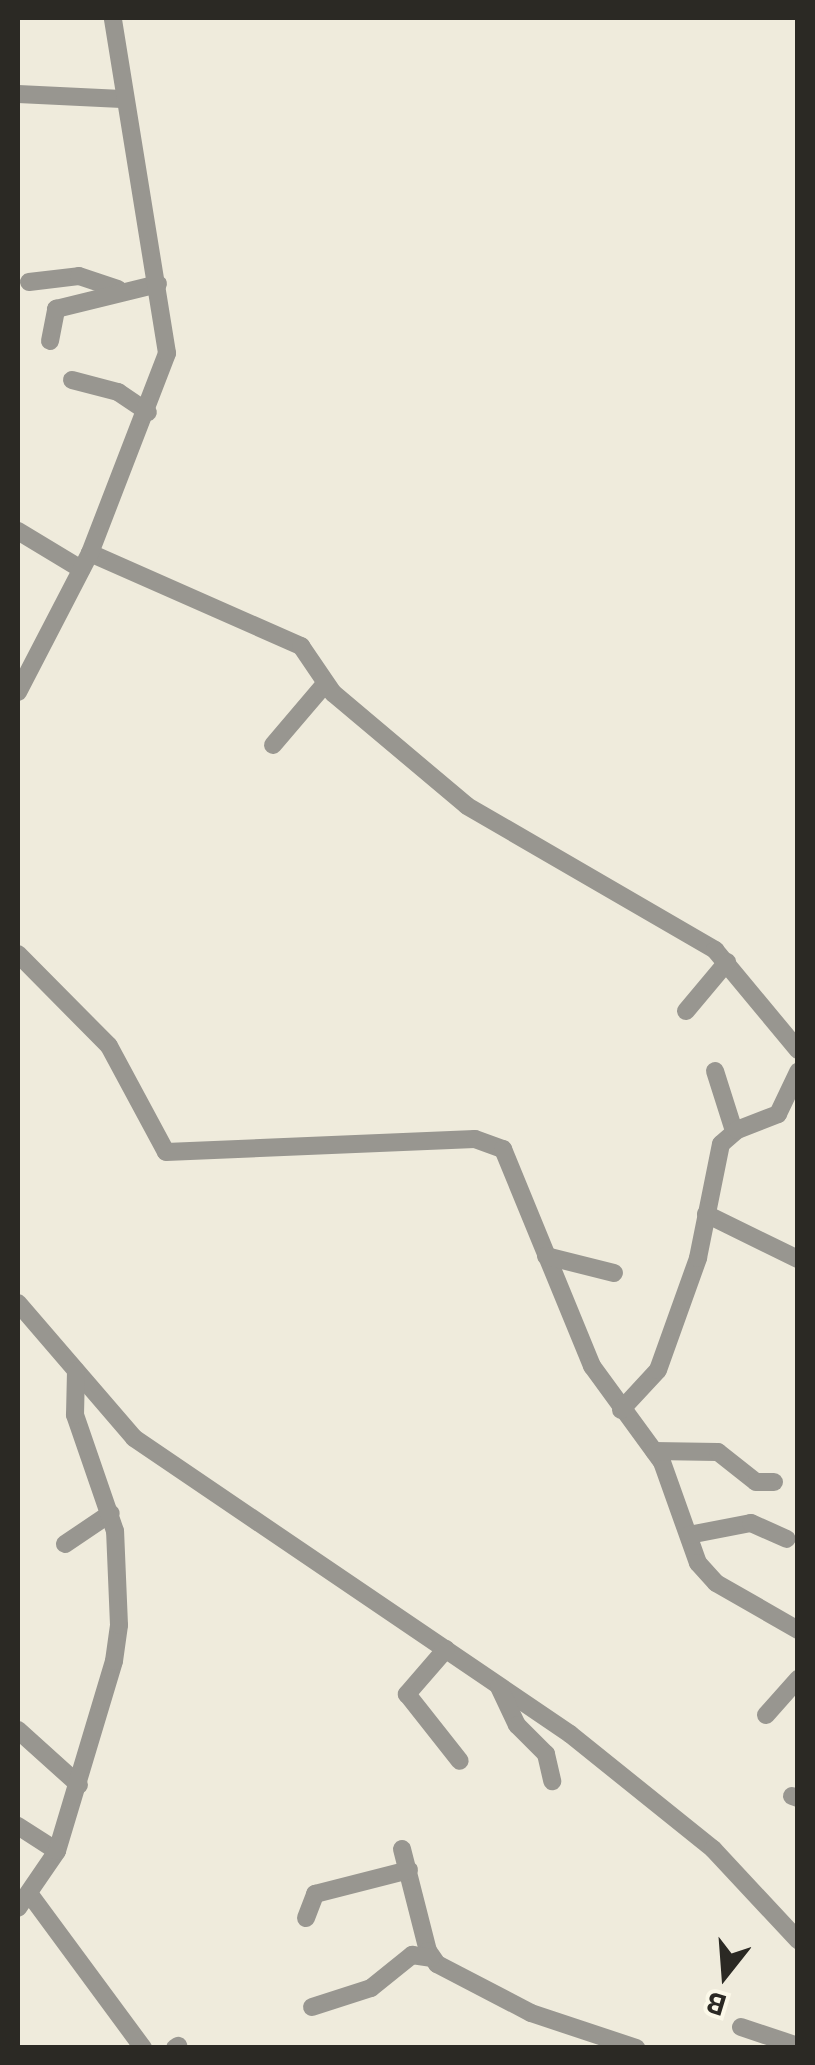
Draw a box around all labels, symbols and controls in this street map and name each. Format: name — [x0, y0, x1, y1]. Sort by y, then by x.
north arrow — [675, 1925, 775, 2025]
text: B — [702, 1985, 730, 2023]

